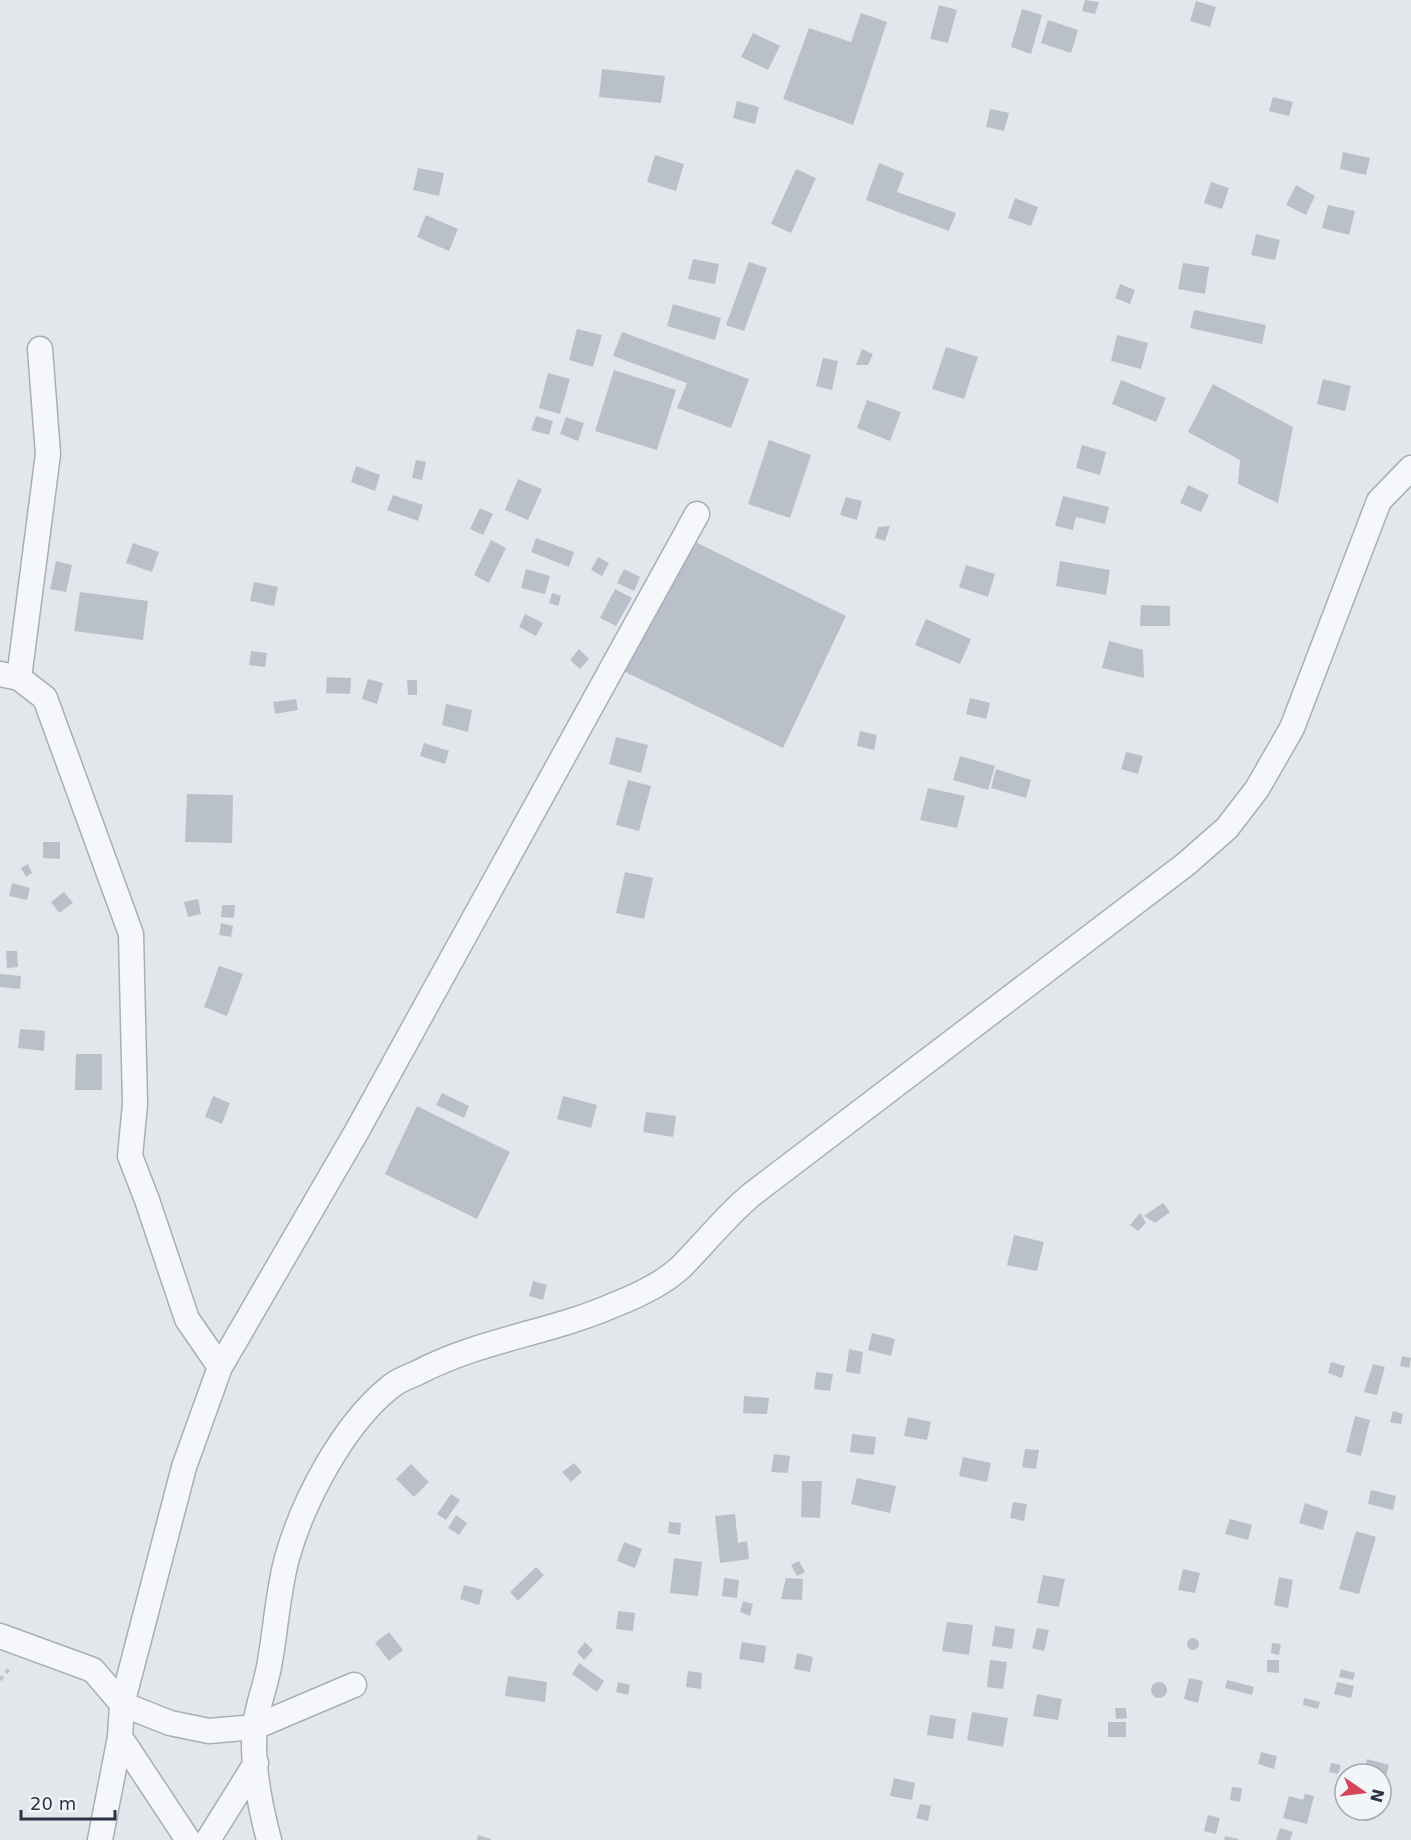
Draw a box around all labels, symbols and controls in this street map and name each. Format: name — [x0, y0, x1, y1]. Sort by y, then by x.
north arrow — [1333, 1762, 1393, 1822]
scale bar — [21, 1783, 116, 1821]
text: N — [1366, 1787, 1388, 1804]
text: 20 m — [30, 1793, 76, 1814]

